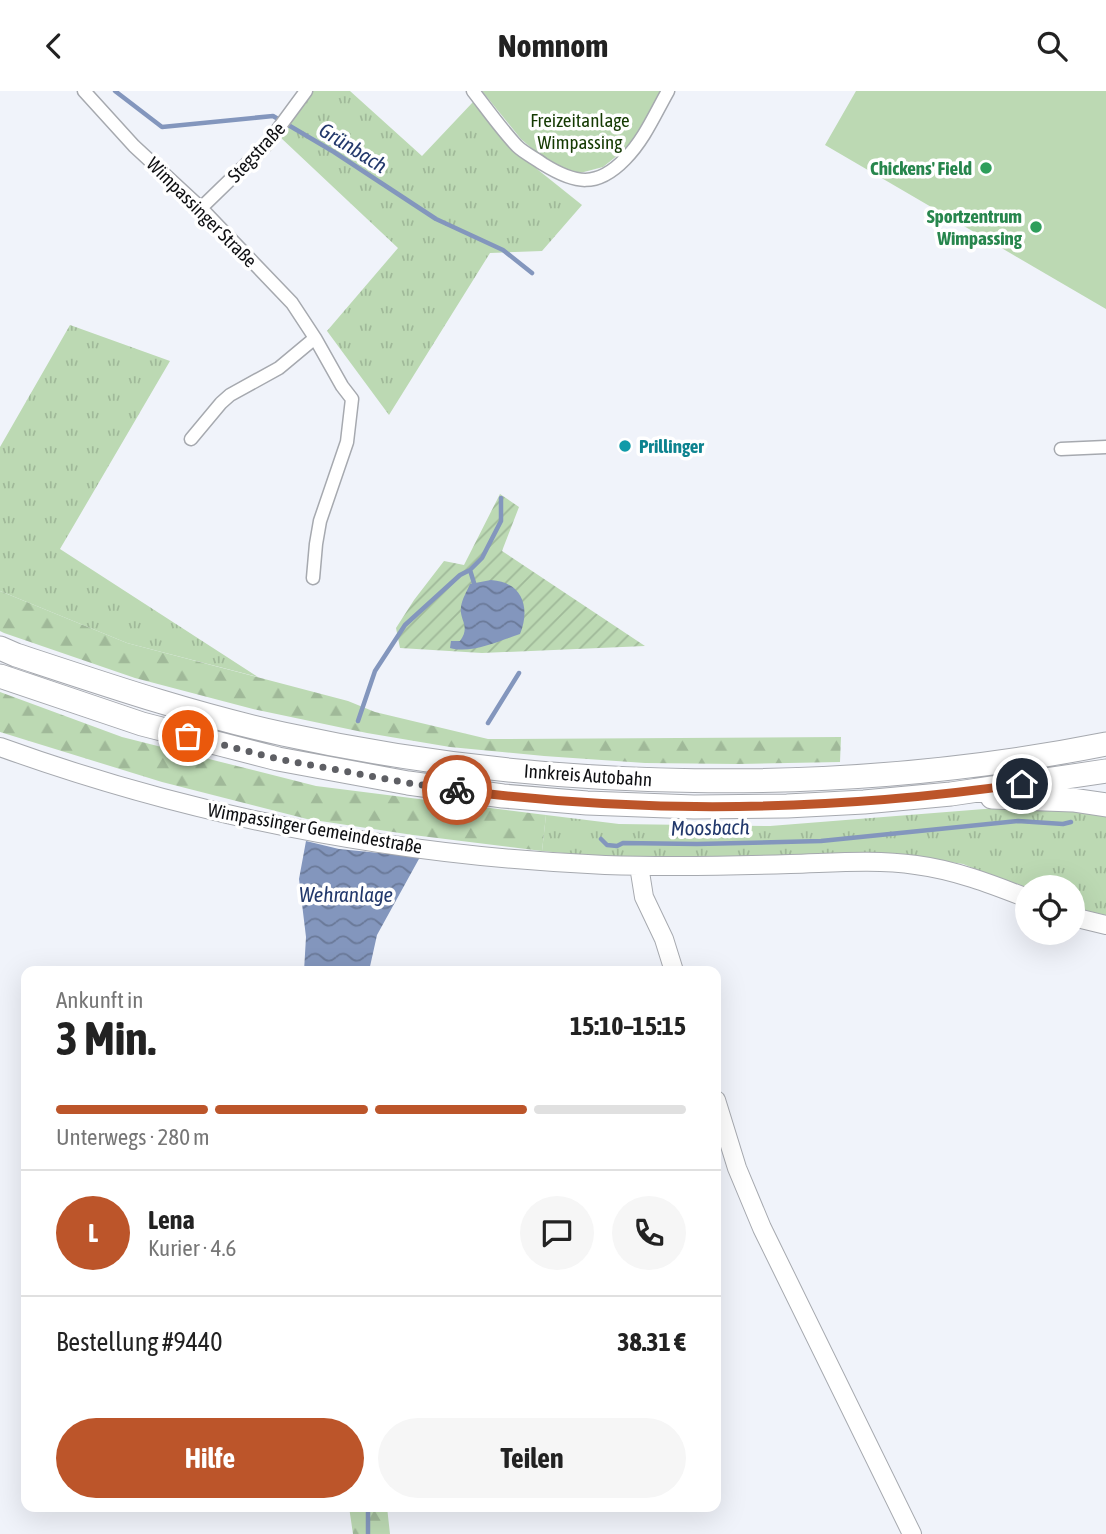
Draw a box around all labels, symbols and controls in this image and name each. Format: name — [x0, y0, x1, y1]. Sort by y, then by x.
icon: back — [35, 27, 73, 65]
text: Nomnom — [498, 27, 608, 64]
icon: search — [1033, 27, 1071, 65]
park label: Freizeitanlage Wimpassing — [530, 109, 630, 153]
street label: Stegstraße — [223, 117, 289, 187]
water label: Grünbach — [315, 117, 392, 177]
street label: Wimpassinger Straße — [142, 152, 262, 272]
place label: Chickens' Field — [870, 157, 972, 179]
marker: Chickens' Field — [978, 160, 994, 176]
place label: Sportzentrum Wimpassing — [927, 205, 1023, 249]
marker: Sportzentrum Wimpassing — [1028, 219, 1044, 235]
place label: Prillinger — [639, 435, 704, 457]
marker: Prillinger — [617, 438, 633, 454]
pin — [158, 706, 218, 766]
icon: bag — [169, 717, 207, 755]
pin — [992, 754, 1052, 814]
courier — [422, 755, 492, 825]
street label: Innkreis Autobahn — [523, 760, 653, 790]
icon: home — [1003, 765, 1041, 803]
icon: bike — [438, 771, 476, 809]
street label: Wimpassinger Gemeindestraße — [206, 798, 424, 858]
water label: Moosbach — [670, 814, 750, 840]
map controls — [1015, 875, 1085, 945]
button: locate — [1015, 875, 1085, 945]
water label: Wehranlage — [299, 882, 393, 906]
text: Ankunft in — [56, 987, 143, 1013]
text: 15:10–15:15 — [570, 1011, 686, 1041]
text: 3 Min. — [56, 1012, 156, 1065]
text: Unterwegs · 280 m — [56, 1124, 210, 1150]
button: chat — [520, 1196, 594, 1270]
button: phone — [612, 1196, 686, 1270]
text: Lena — [148, 1205, 195, 1235]
text: L — [88, 1218, 98, 1248]
text: Kurier · 4.6 — [148, 1235, 236, 1261]
text: Bestellung #9440 — [56, 1327, 222, 1357]
text: 38.31 € — [617, 1327, 686, 1357]
button: Hilfe — [56, 1418, 364, 1498]
button: Teilen — [378, 1418, 686, 1498]

